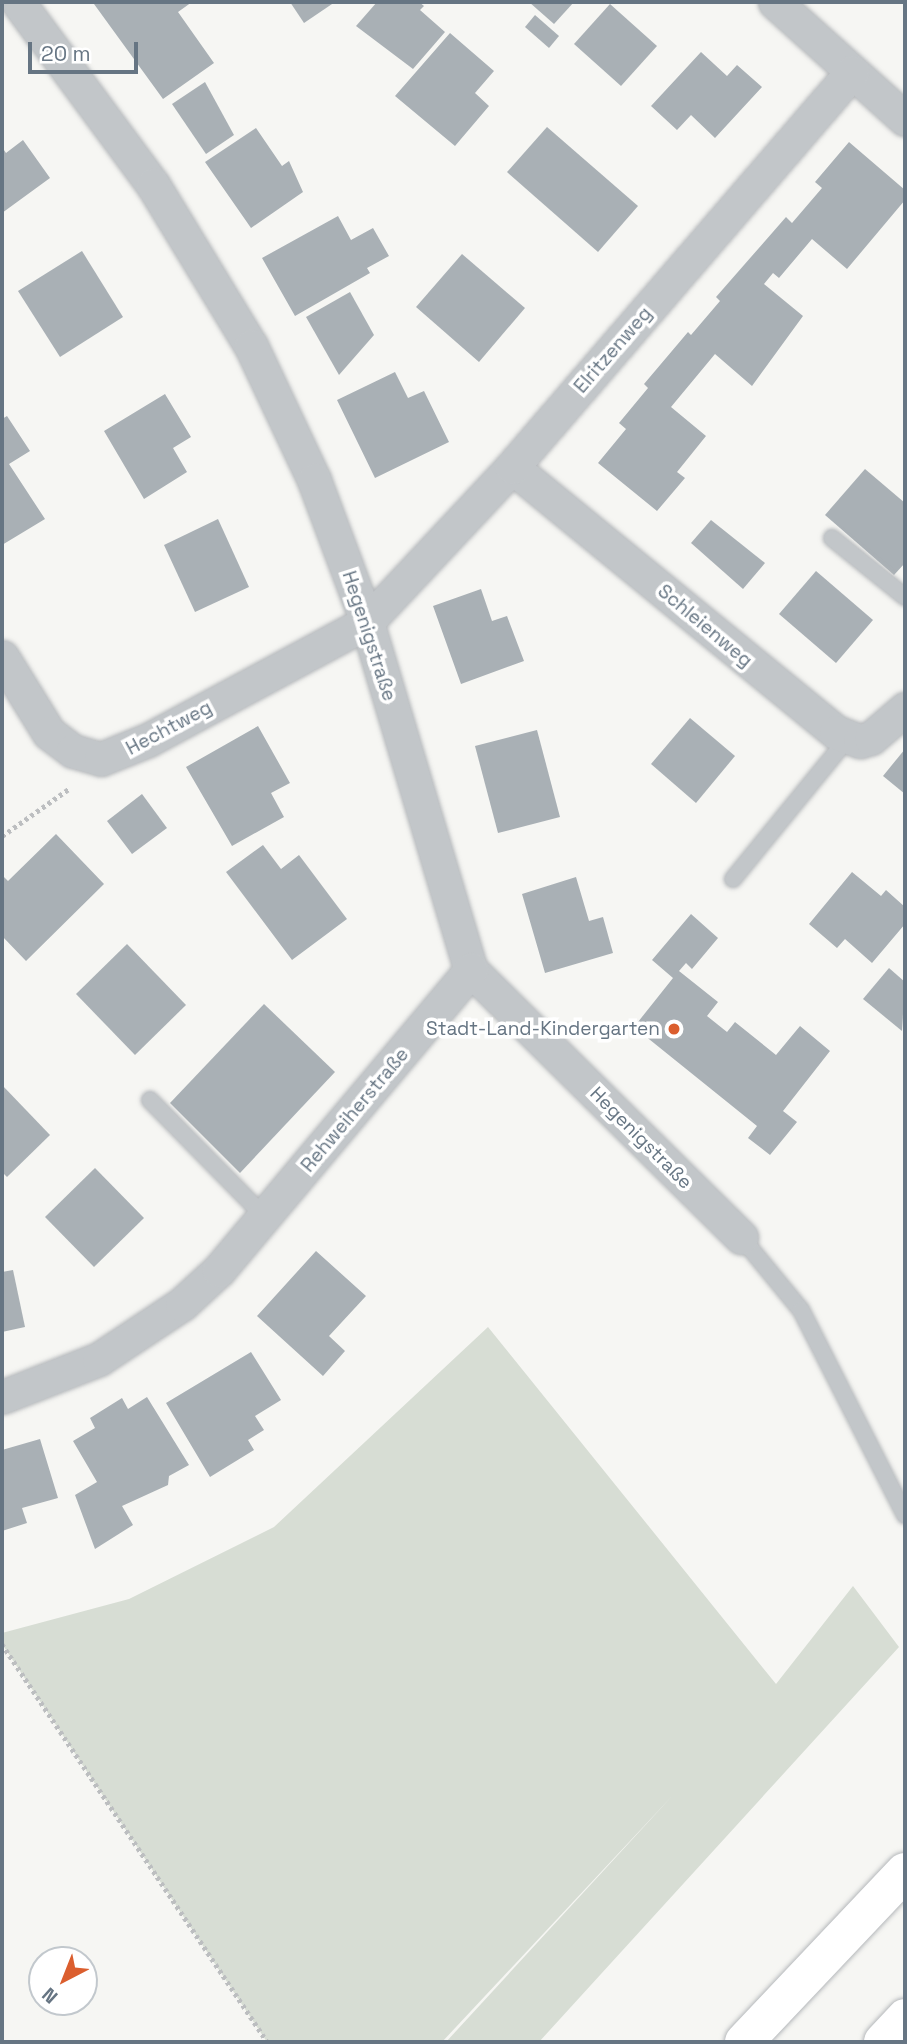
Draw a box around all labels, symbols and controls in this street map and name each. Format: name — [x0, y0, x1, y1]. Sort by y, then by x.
scale bar — [32, 28, 142, 72]
text: 20 m — [41, 40, 91, 67]
street label: Elritzenweg — [569, 302, 657, 398]
street label: Hegenigstraße — [337, 568, 401, 704]
street label: Schleienweg — [653, 580, 757, 672]
street label: Hechtweg — [122, 696, 216, 760]
place label: Stadt-Land-Kindergarten — [426, 1018, 660, 1040]
marker: Stadt-Land-Kindergarten — [666, 1021, 682, 1037]
street label: Rehweiherstraße — [296, 1043, 414, 1177]
street label: Hegenigstraße — [585, 1082, 697, 1194]
north arrow — [28, 1946, 98, 2016]
text: N — [37, 1982, 63, 2009]

